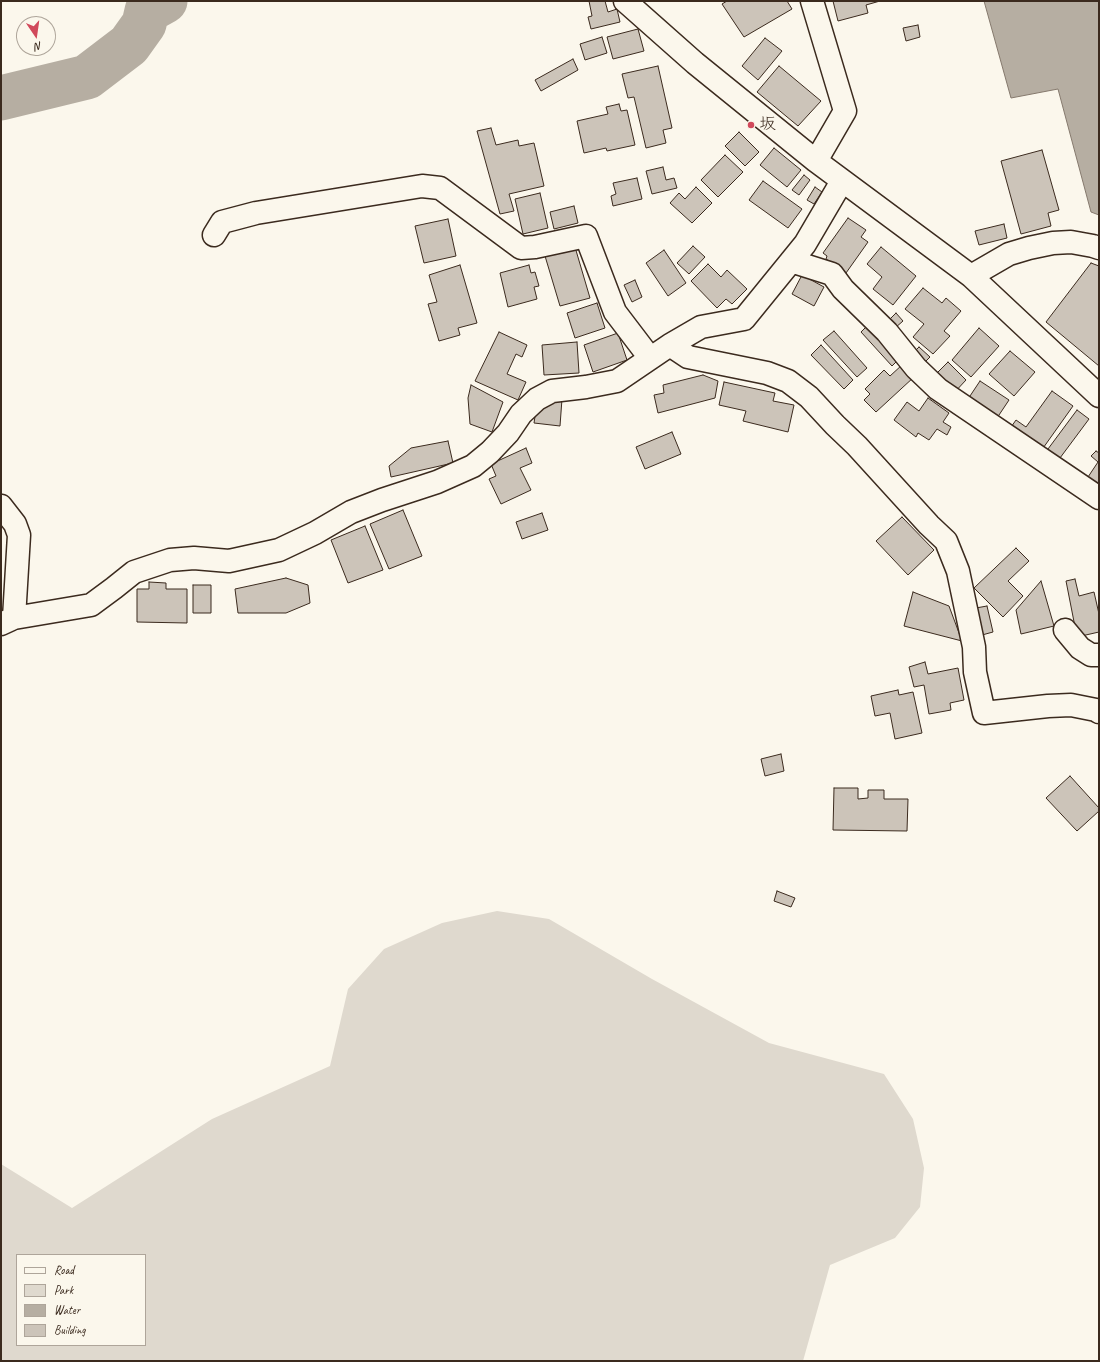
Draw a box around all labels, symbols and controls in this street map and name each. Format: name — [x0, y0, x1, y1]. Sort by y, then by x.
north arrow — [16, 16, 56, 56]
text: N — [34, 39, 43, 54]
place label: 坂 — [759, 115, 776, 135]
marker: 坂 — [746, 120, 756, 130]
legend — [16, 1254, 146, 1346]
text: Road — [54, 1262, 74, 1278]
text: Park — [54, 1282, 73, 1298]
text: Water — [54, 1302, 80, 1318]
text: Building — [54, 1322, 86, 1338]

